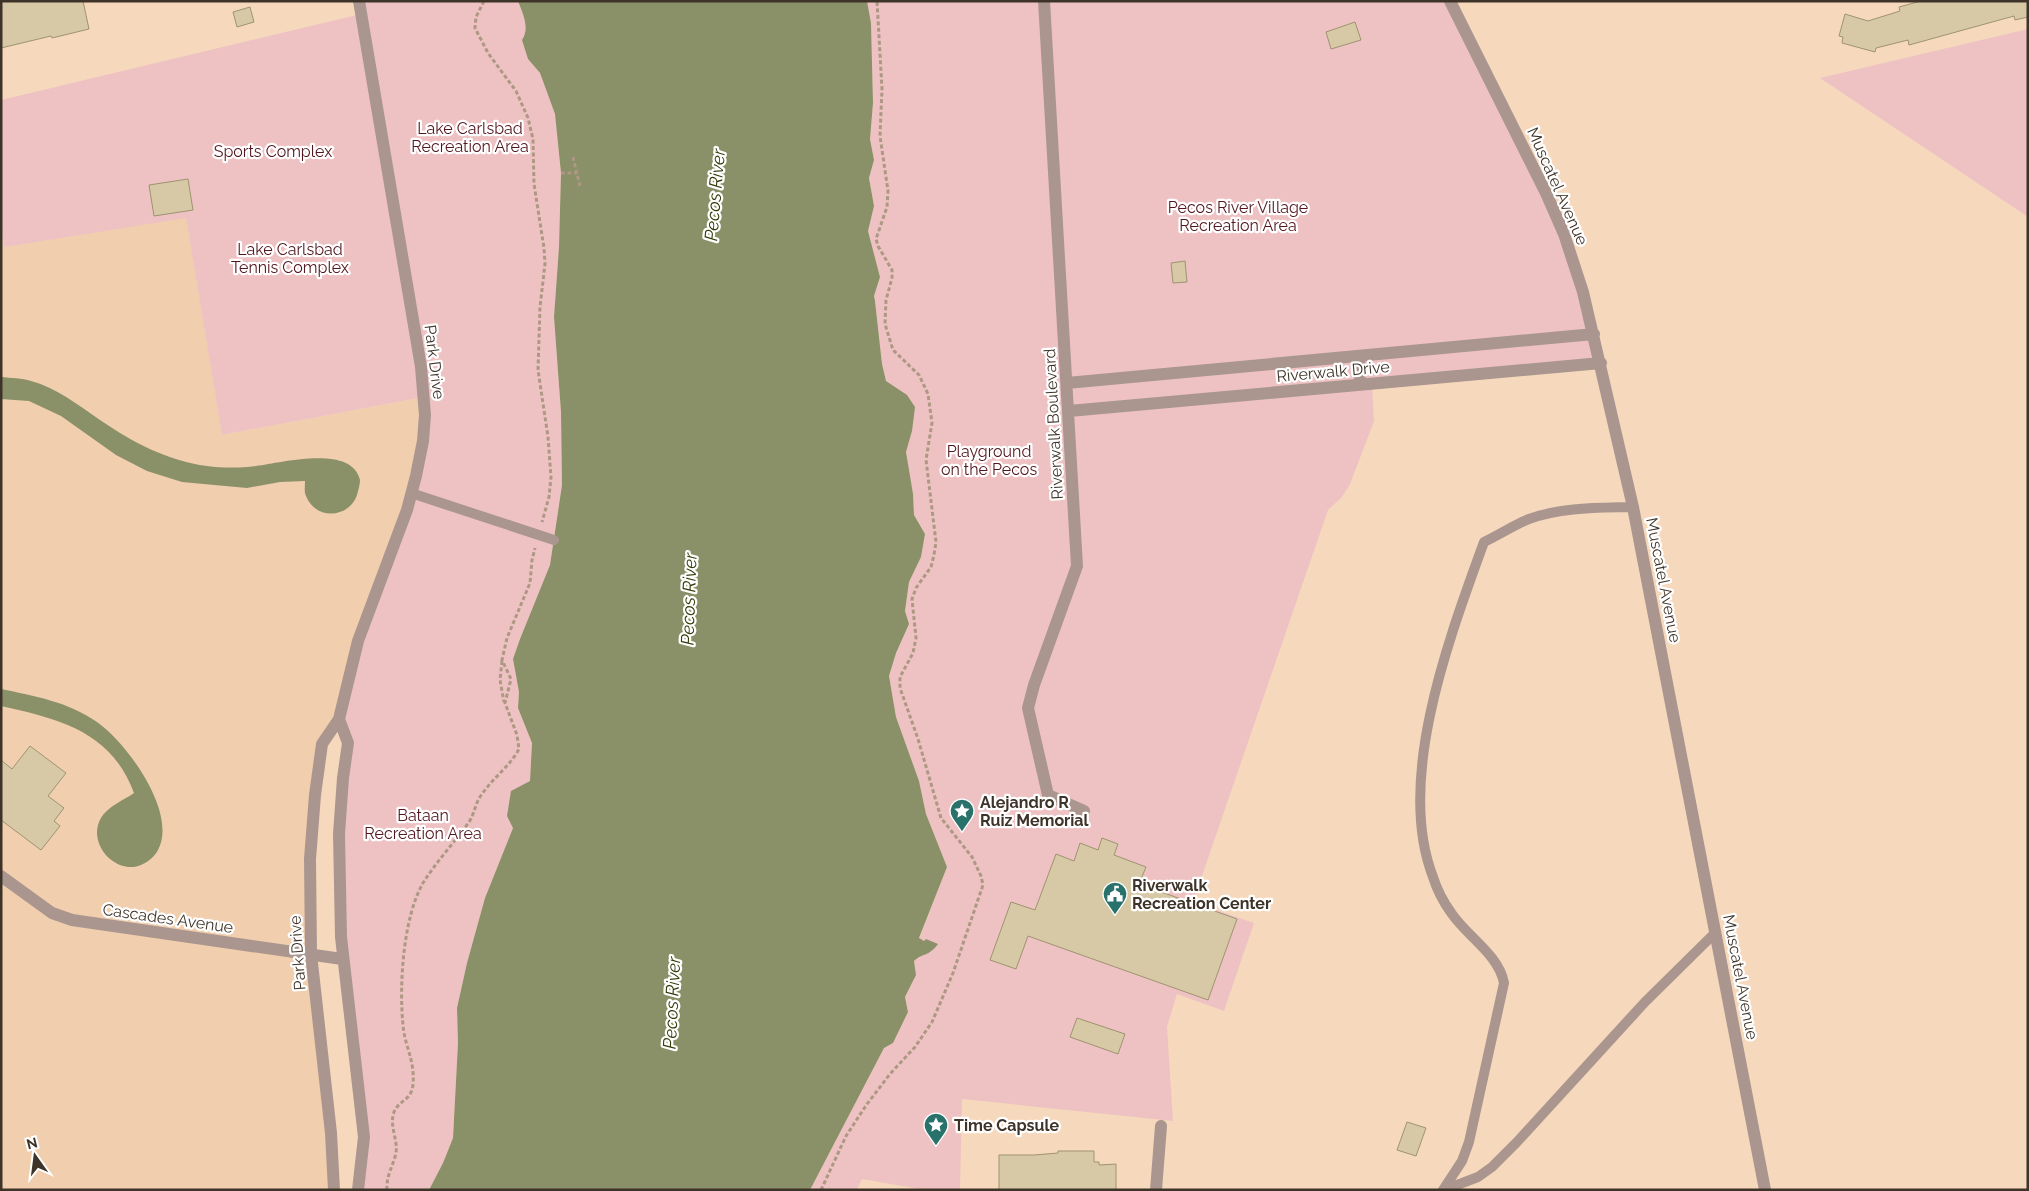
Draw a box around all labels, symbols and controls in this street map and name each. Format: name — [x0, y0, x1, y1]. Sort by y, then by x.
park label: Lake Carlsbad Recreation Area — [411, 119, 529, 156]
street label: Muscatel Avenue — [1523, 124, 1592, 248]
park label: Sports Complex — [214, 142, 332, 161]
water label: Pecos River — [700, 147, 729, 242]
park label: Pecos River Village Recreation Area — [1168, 198, 1308, 235]
park label: Lake Carlsbad Tennis Complex — [231, 240, 349, 277]
street label: Park Drive — [421, 324, 448, 400]
street label: Riverwalk Boulevard — [1040, 348, 1067, 500]
street label: Riverwalk Drive — [1276, 357, 1391, 386]
park label: Playground on the Pecos — [941, 442, 1037, 479]
street label: Muscatel Avenue — [1642, 516, 1685, 644]
water label: Pecos River — [676, 552, 701, 646]
place label: Alejandro R Ruiz Memorial — [980, 793, 1090, 830]
place icon: Alejandro R Ruiz Memorial — [949, 798, 975, 832]
park label: Bataan Recreation Area — [364, 806, 482, 843]
place label: Riverwalk Recreation Center — [1132, 876, 1271, 913]
public building icon: Riverwalk Recreation Center — [1102, 881, 1128, 915]
street label: Cascades Avenue — [101, 900, 234, 937]
street label: Muscatel Avenue — [1719, 913, 1762, 1041]
street label: Park Drive — [285, 915, 310, 991]
water label: Pecos River — [659, 955, 684, 1050]
place icon: Time Capsule — [923, 1112, 949, 1146]
place label: Time Capsule — [954, 1116, 1059, 1135]
north arrow — [10, 1131, 60, 1181]
text: N — [25, 1134, 39, 1152]

